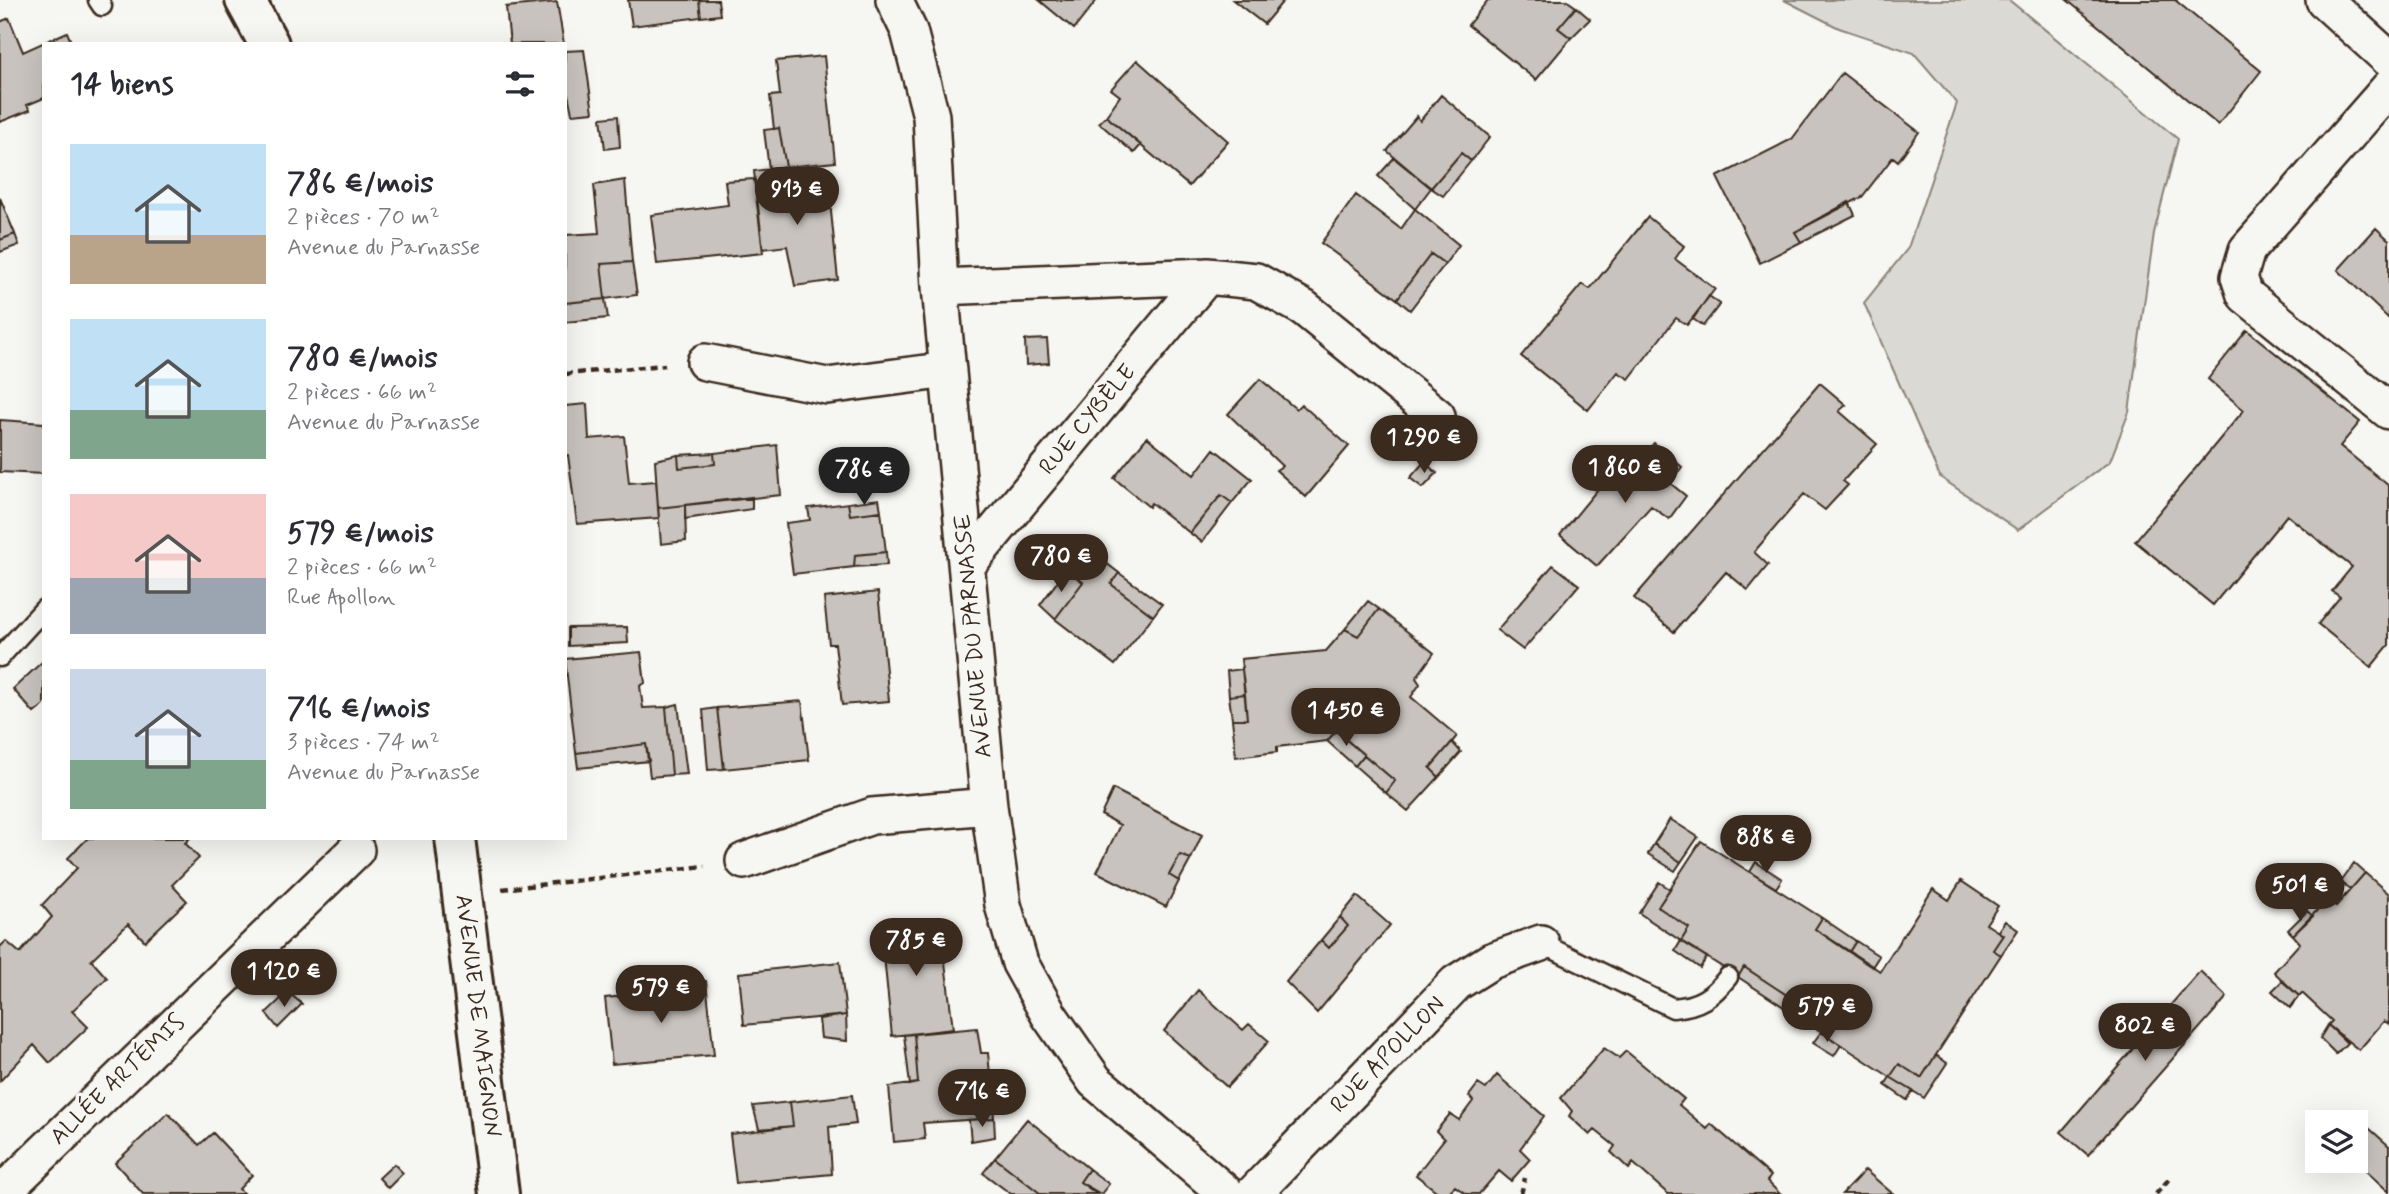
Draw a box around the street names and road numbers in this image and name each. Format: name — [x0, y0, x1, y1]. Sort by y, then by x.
street label: RUE CYBÈLE — [1033, 358, 1143, 482]
street label: AVENUE DU PARNASSE — [948, 513, 1000, 759]
street label: AVENUE DE MAIGNON — [447, 893, 507, 1139]
street label: RUE APOLLON — [1324, 990, 1452, 1120]
street label: ALLÉE ARTÉMIS — [43, 1007, 192, 1152]

